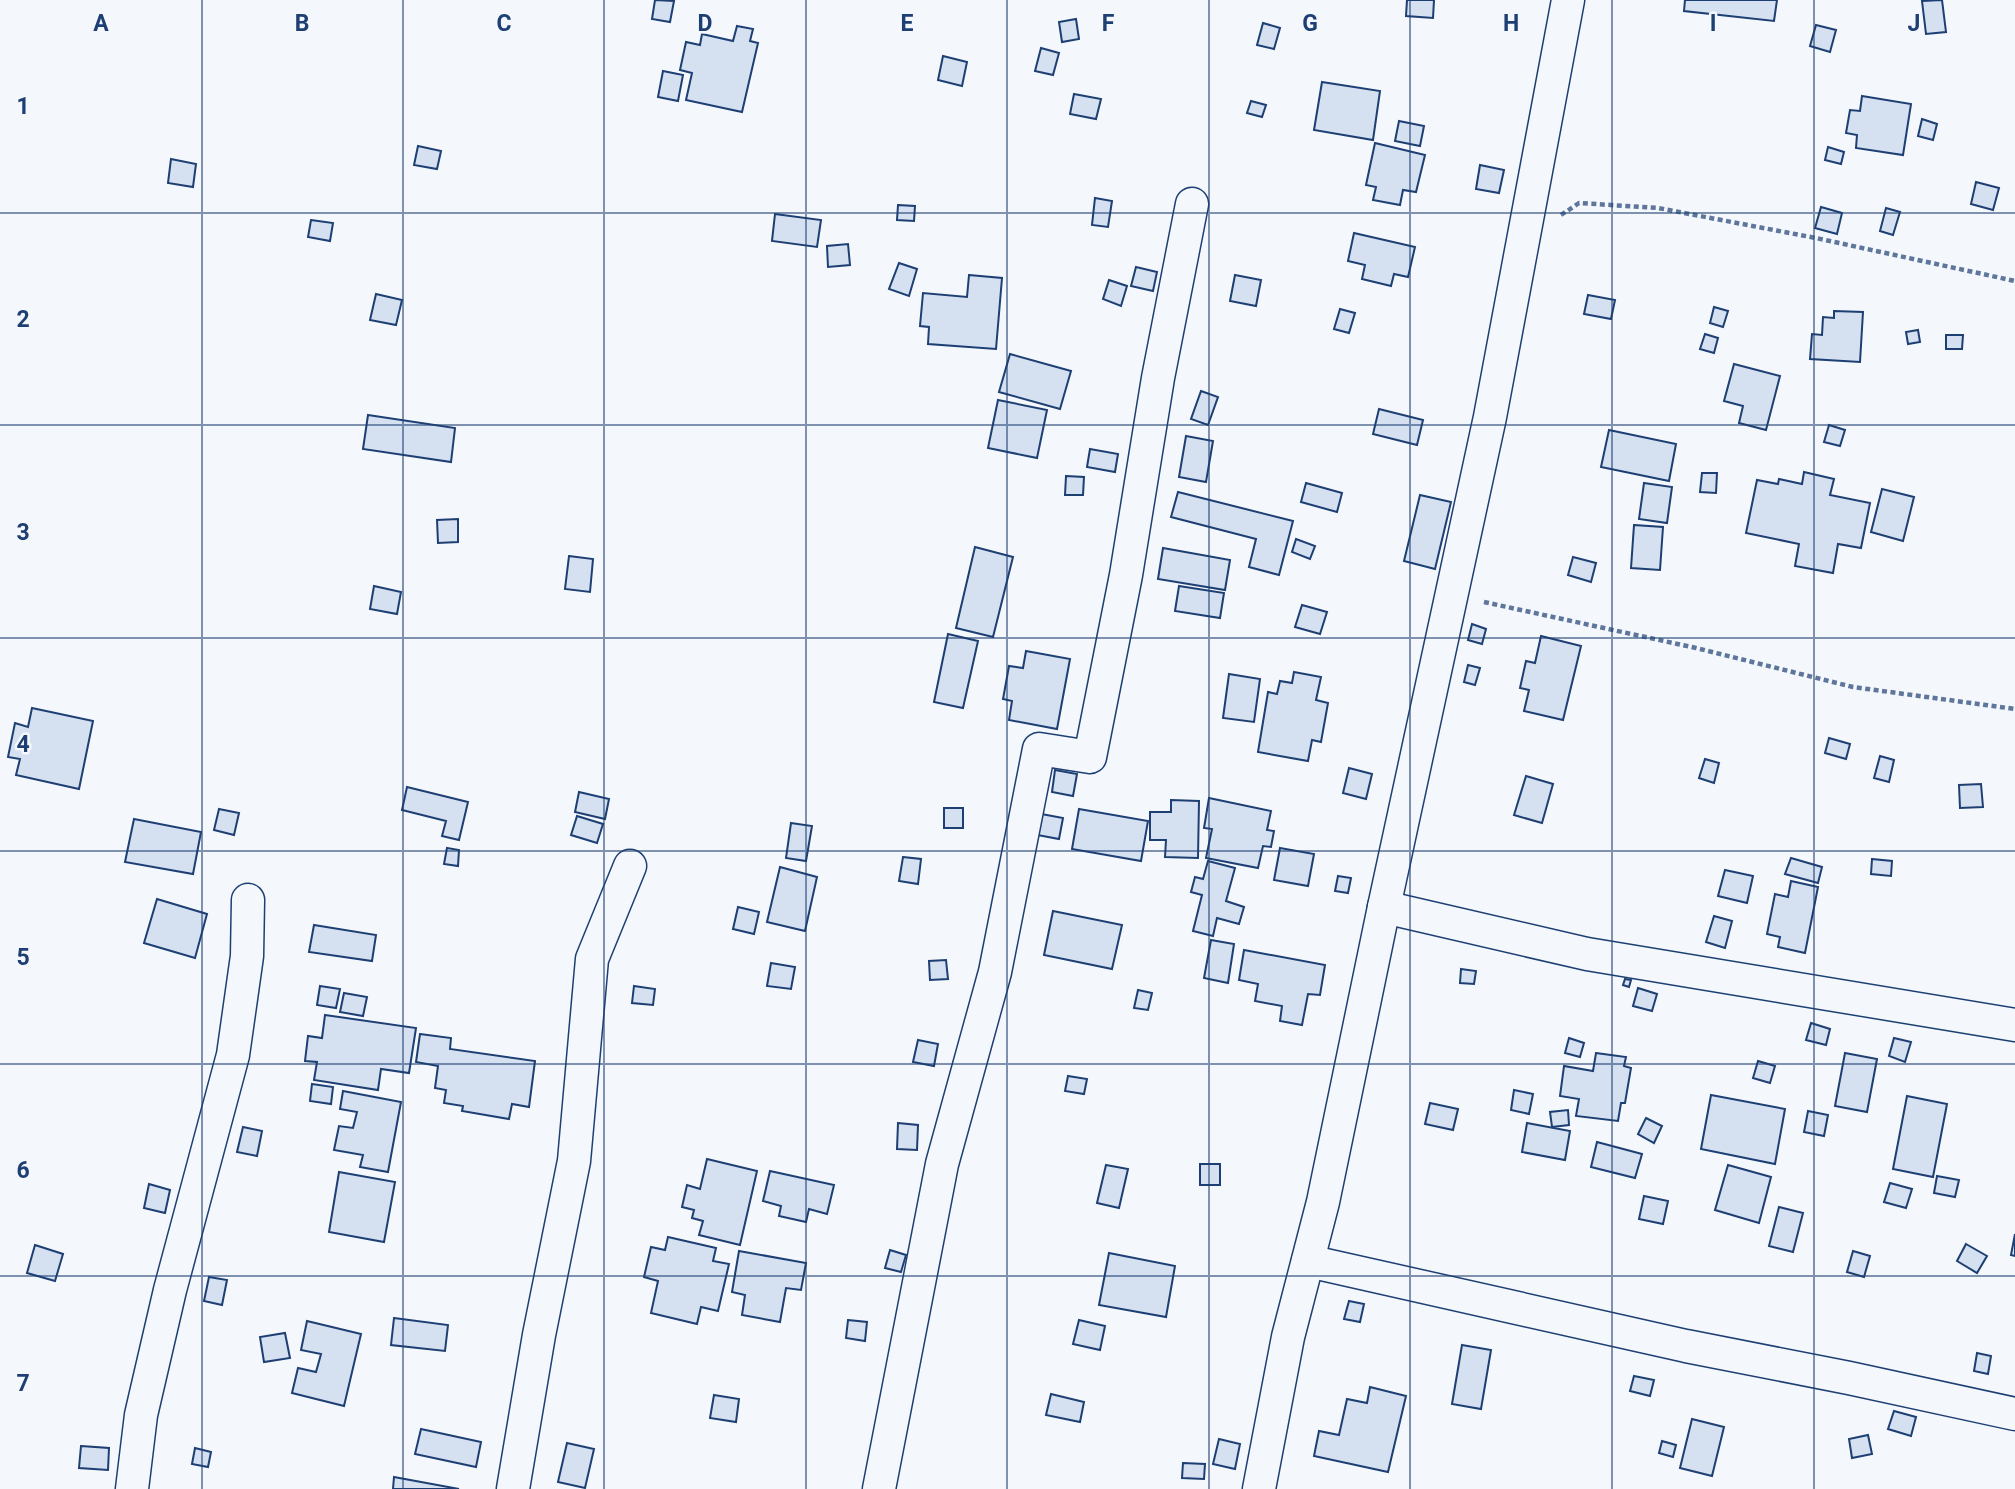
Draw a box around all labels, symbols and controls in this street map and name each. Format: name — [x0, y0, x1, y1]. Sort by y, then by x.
text: A — [93, 10, 109, 37]
text: B — [295, 10, 309, 37]
text: C — [496, 10, 512, 37]
text: D — [698, 10, 712, 37]
text: E — [901, 10, 914, 37]
text: F — [1102, 10, 1115, 37]
text: G — [1302, 10, 1318, 37]
text: H — [1503, 10, 1519, 37]
text: I — [1710, 10, 1716, 37]
text: J — [1908, 10, 1920, 37]
text: 1 — [16, 93, 30, 120]
text: 2 — [16, 306, 30, 333]
text: 3 — [16, 519, 30, 546]
text: 4 — [16, 731, 30, 758]
text: 5 — [16, 944, 30, 971]
text: 6 — [16, 1157, 30, 1184]
text: 7 — [16, 1370, 30, 1397]

